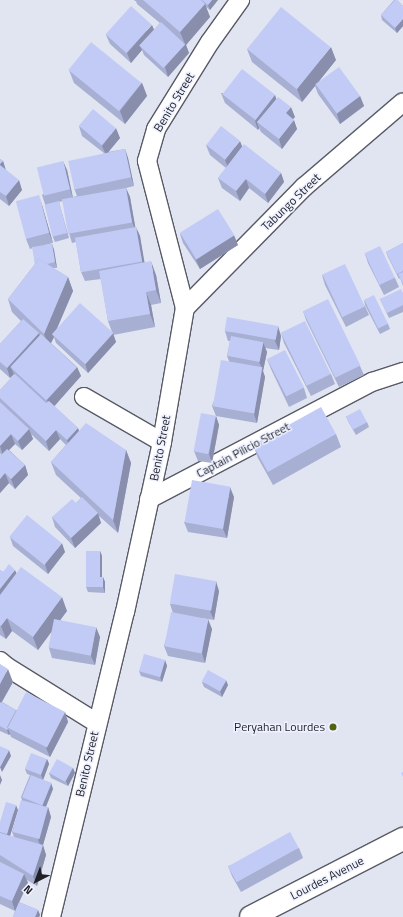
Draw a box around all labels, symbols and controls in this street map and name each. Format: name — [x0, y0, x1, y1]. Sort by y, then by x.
street label: Benito Street — [151, 70, 197, 134]
street label: Tabungo Street — [258, 170, 324, 234]
street label: Benito Street — [147, 414, 173, 482]
street label: Captain Pilicio Street — [194, 419, 292, 481]
place label: Peryahan Lourdes — [234, 720, 325, 734]
marker: Peryahan Lourdes — [328, 722, 338, 732]
street label: Benito Street — [72, 730, 102, 798]
street label: Lourdes Avenue — [288, 853, 366, 903]
north arrow — [16, 861, 56, 901]
text: N — [20, 881, 36, 898]

